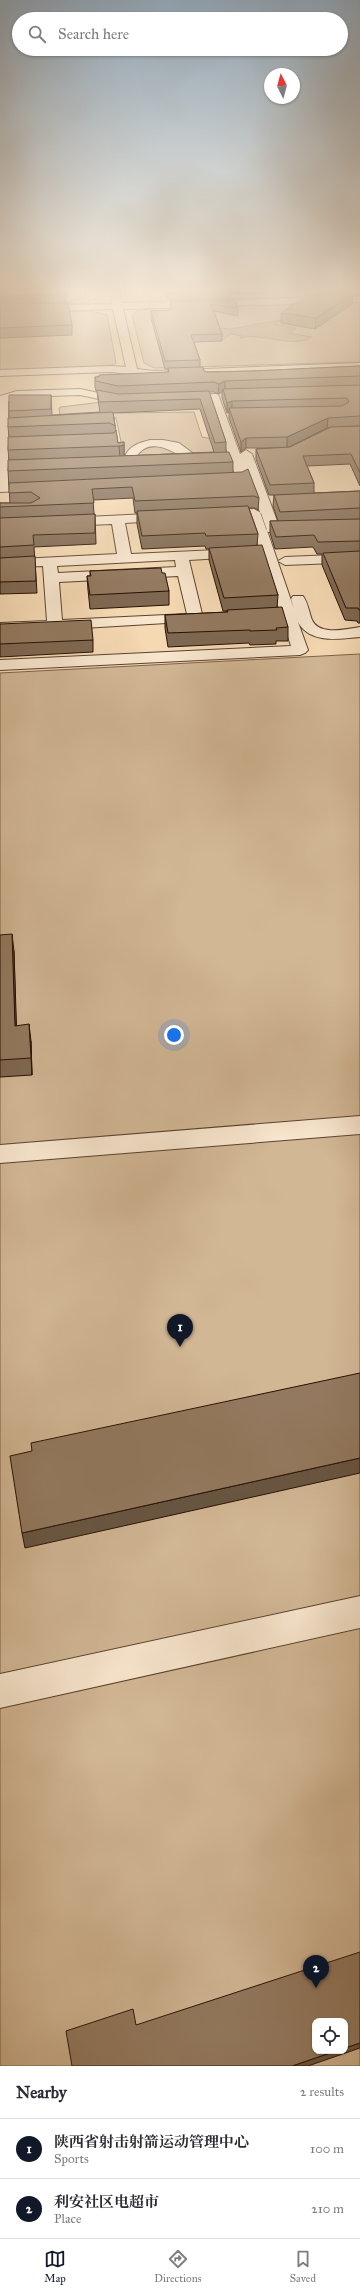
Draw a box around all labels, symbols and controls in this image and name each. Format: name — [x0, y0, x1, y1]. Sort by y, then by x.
search box — [12, 12, 348, 56]
icon: search — [26, 23, 48, 45]
text: Search here — [58, 25, 129, 43]
north arrow — [264, 68, 300, 104]
your location — [164, 1025, 184, 1045]
pin: 1 — [167, 1314, 193, 1347]
pin: 2 — [303, 1955, 329, 1988]
map controls — [312, 2018, 348, 2054]
button: locate — [312, 2018, 348, 2054]
text: Nearby — [16, 2082, 67, 2103]
text: 2 results — [300, 2084, 344, 2100]
text: 陕西省射击射箭运动管理中心 — [54, 2133, 249, 2151]
text: 1 — [26, 2141, 32, 2157]
text: 100 m — [310, 2141, 344, 2157]
text: Sports — [54, 2151, 89, 2167]
text: 利安社区电超市 — [54, 2193, 159, 2211]
text: 2 — [26, 2201, 32, 2217]
text: 210 m — [311, 2201, 344, 2217]
text: Place — [54, 2211, 81, 2227]
tab: Map — [44, 2248, 66, 2285]
tab: Directions — [154, 2248, 202, 2285]
tab: Saved — [290, 2248, 316, 2285]

